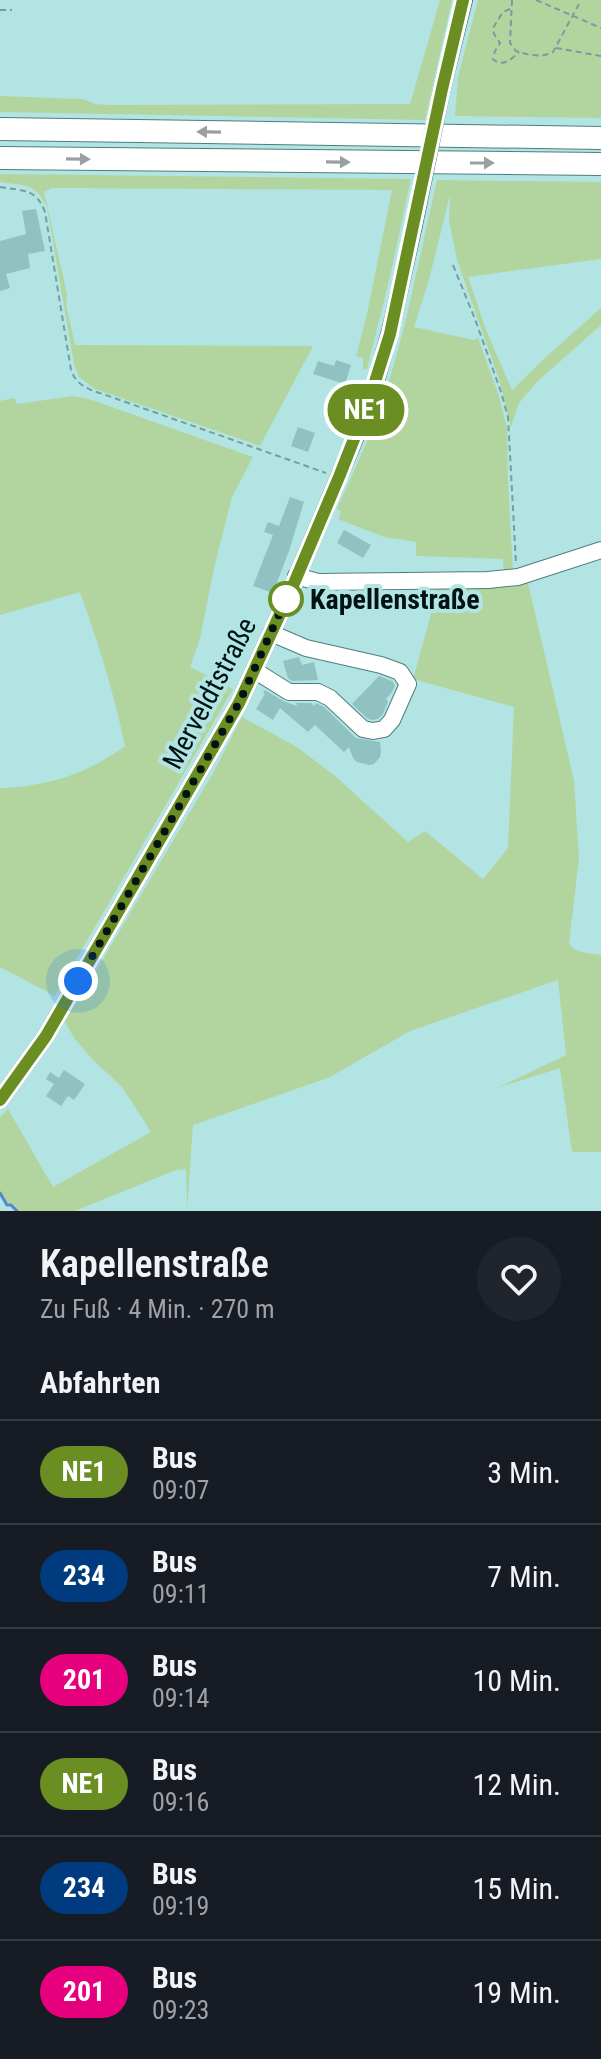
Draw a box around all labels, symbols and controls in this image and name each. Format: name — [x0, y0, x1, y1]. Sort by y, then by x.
one-way arrow — [196, 126, 221, 138]
one-way arrow — [66, 153, 91, 165]
one-way arrow — [326, 156, 351, 168]
one-way arrow — [470, 157, 495, 170]
line badge: NE1 — [320, 384, 412, 436]
text: NE1 — [343, 393, 389, 426]
marker: Kapellenstraße — [269, 582, 303, 616]
place label: Kapellenstraße — [310, 583, 480, 616]
street label: Merveldtstraße — [156, 612, 263, 775]
your location — [58, 961, 98, 1001]
button: heart — [477, 1237, 561, 1321]
text: Kapellenstraße — [40, 1242, 269, 1286]
text: Zu Fuß · 4 Min. · 270 m — [40, 1294, 275, 1324]
text: Abfahrten — [40, 1365, 160, 1400]
text: Bus — [152, 1440, 197, 1475]
text: NE1 — [61, 1455, 107, 1488]
text: 3 Min. — [487, 1455, 561, 1490]
text: 09:07 — [152, 1475, 209, 1505]
text: Bus — [152, 1544, 197, 1579]
text: 234 — [63, 1559, 105, 1592]
text: 7 Min. — [487, 1559, 561, 1594]
text: 09:11 — [152, 1579, 209, 1609]
text: Bus — [152, 1648, 197, 1683]
text: 201 — [63, 1663, 105, 1696]
text: 10 Min. — [473, 1663, 561, 1698]
text: 09:14 — [152, 1683, 209, 1713]
text: Bus — [152, 1752, 197, 1787]
text: NE1 — [61, 1767, 107, 1800]
text: 12 Min. — [473, 1767, 561, 1802]
text: 09:16 — [152, 1787, 209, 1817]
text: Bus — [152, 1856, 197, 1891]
text: 234 — [63, 1871, 105, 1904]
text: 15 Min. — [473, 1871, 561, 1906]
text: 09:19 — [152, 1891, 209, 1921]
text: Bus — [152, 1960, 197, 1995]
text: 201 — [63, 1975, 105, 2008]
text: 19 Min. — [473, 1975, 561, 2010]
text: 09:23 — [152, 1995, 209, 2025]

